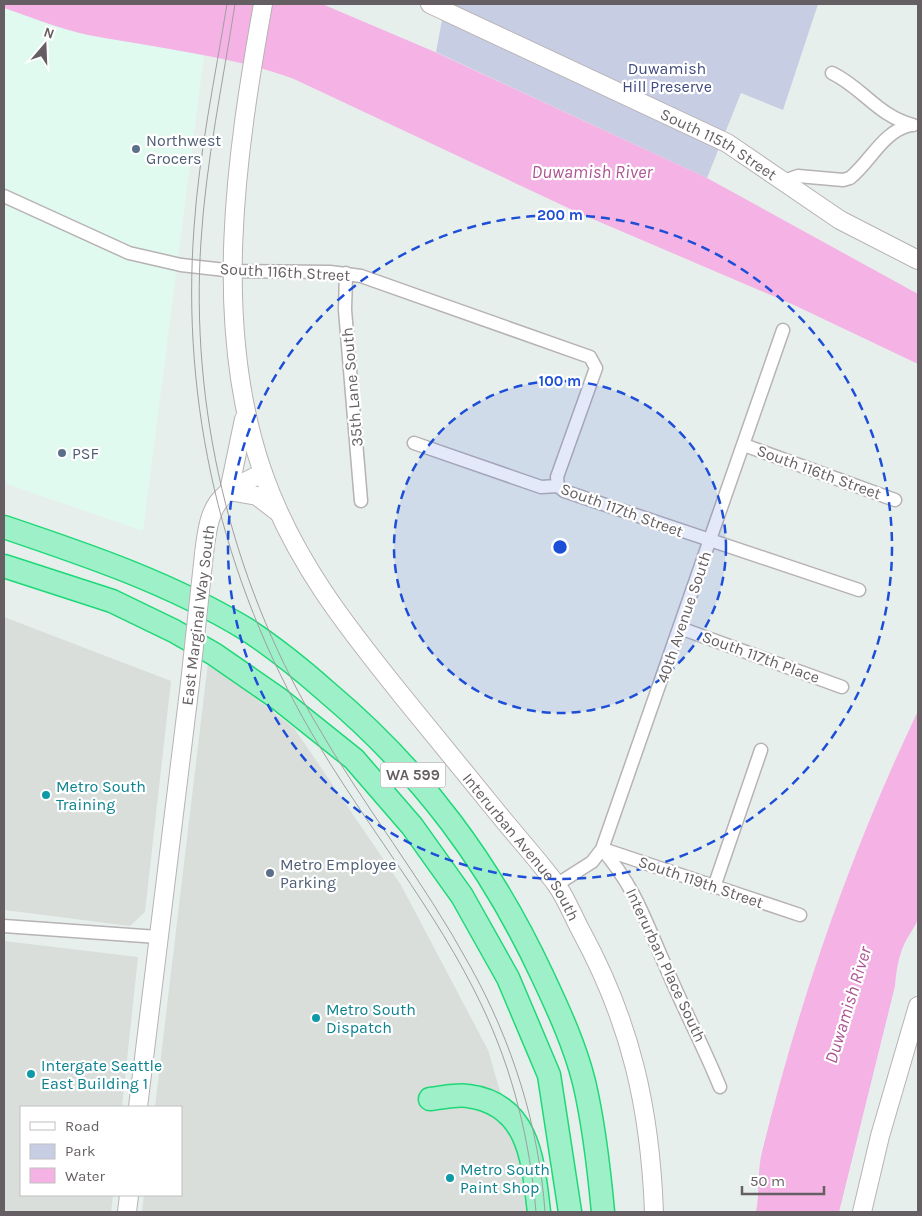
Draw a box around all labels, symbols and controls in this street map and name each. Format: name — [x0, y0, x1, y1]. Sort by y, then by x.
north arrow — [20, 20, 70, 70]
text: N — [42, 24, 57, 43]
park label: Duwamish Hill Preserve — [622, 59, 712, 96]
street label: South 115th Street — [658, 104, 781, 184]
place label: Northwest Grocers — [146, 131, 221, 168]
marker: Northwest Grocers — [130, 143, 142, 155]
water label: Duwamish River — [532, 161, 653, 183]
text: 200 m — [537, 206, 583, 224]
street label: South 116th Street — [219, 259, 351, 285]
street label: 35th Lane South — [337, 327, 367, 447]
text: 100 m — [539, 372, 581, 390]
street label: South 116th Street — [754, 441, 884, 503]
place label: PSF — [72, 444, 99, 463]
marker: PSF — [56, 447, 68, 459]
street label: South 117th Street — [558, 479, 686, 541]
street label: East Marginal Way South — [177, 523, 219, 707]
centre of rings — [551, 538, 569, 556]
street label: 40th Avenue South — [653, 549, 715, 685]
street label: South 117th Place — [700, 627, 822, 687]
road number: WA 599 — [380, 762, 446, 788]
street label: Interurban Avenue South — [459, 769, 584, 924]
place label: Metro South Training — [56, 777, 146, 814]
marker: Metro South Training — [40, 789, 52, 801]
street label: South 119th Street — [636, 852, 766, 912]
place label: Metro Employee Parking — [280, 855, 397, 892]
marker: Metro Employee Parking — [264, 867, 276, 879]
street label: Interurban Place South — [622, 885, 710, 1045]
water label: Duwamish River — [820, 943, 876, 1066]
place label: Metro South Dispatch — [326, 1000, 416, 1037]
marker: Metro South Dispatch — [310, 1012, 322, 1024]
place label: Intergate Seattle East Building 1 — [41, 1056, 162, 1093]
marker: Intergate Seattle East Building 1 — [25, 1068, 37, 1080]
legend — [20, 1106, 182, 1196]
text: Road — [65, 1117, 100, 1135]
text: Park — [65, 1142, 95, 1160]
place label: Metro South Paint Shop — [460, 1160, 550, 1197]
scale bar — [742, 1164, 824, 1196]
text: Water — [65, 1167, 106, 1185]
marker: Metro South Paint Shop — [444, 1172, 456, 1184]
text: 50 m — [750, 1172, 785, 1190]

